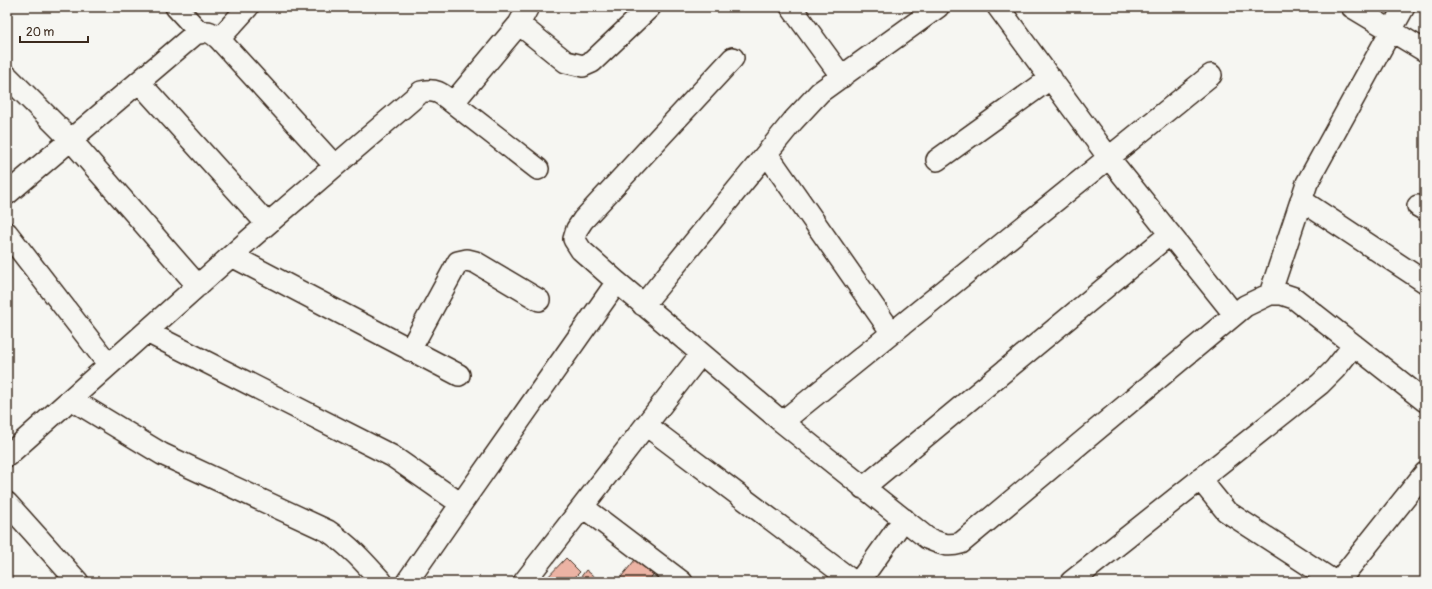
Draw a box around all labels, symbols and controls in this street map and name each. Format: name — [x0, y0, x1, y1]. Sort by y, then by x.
scale bar — [20, 18, 88, 44]
text: 20 m — [26, 25, 55, 40]

